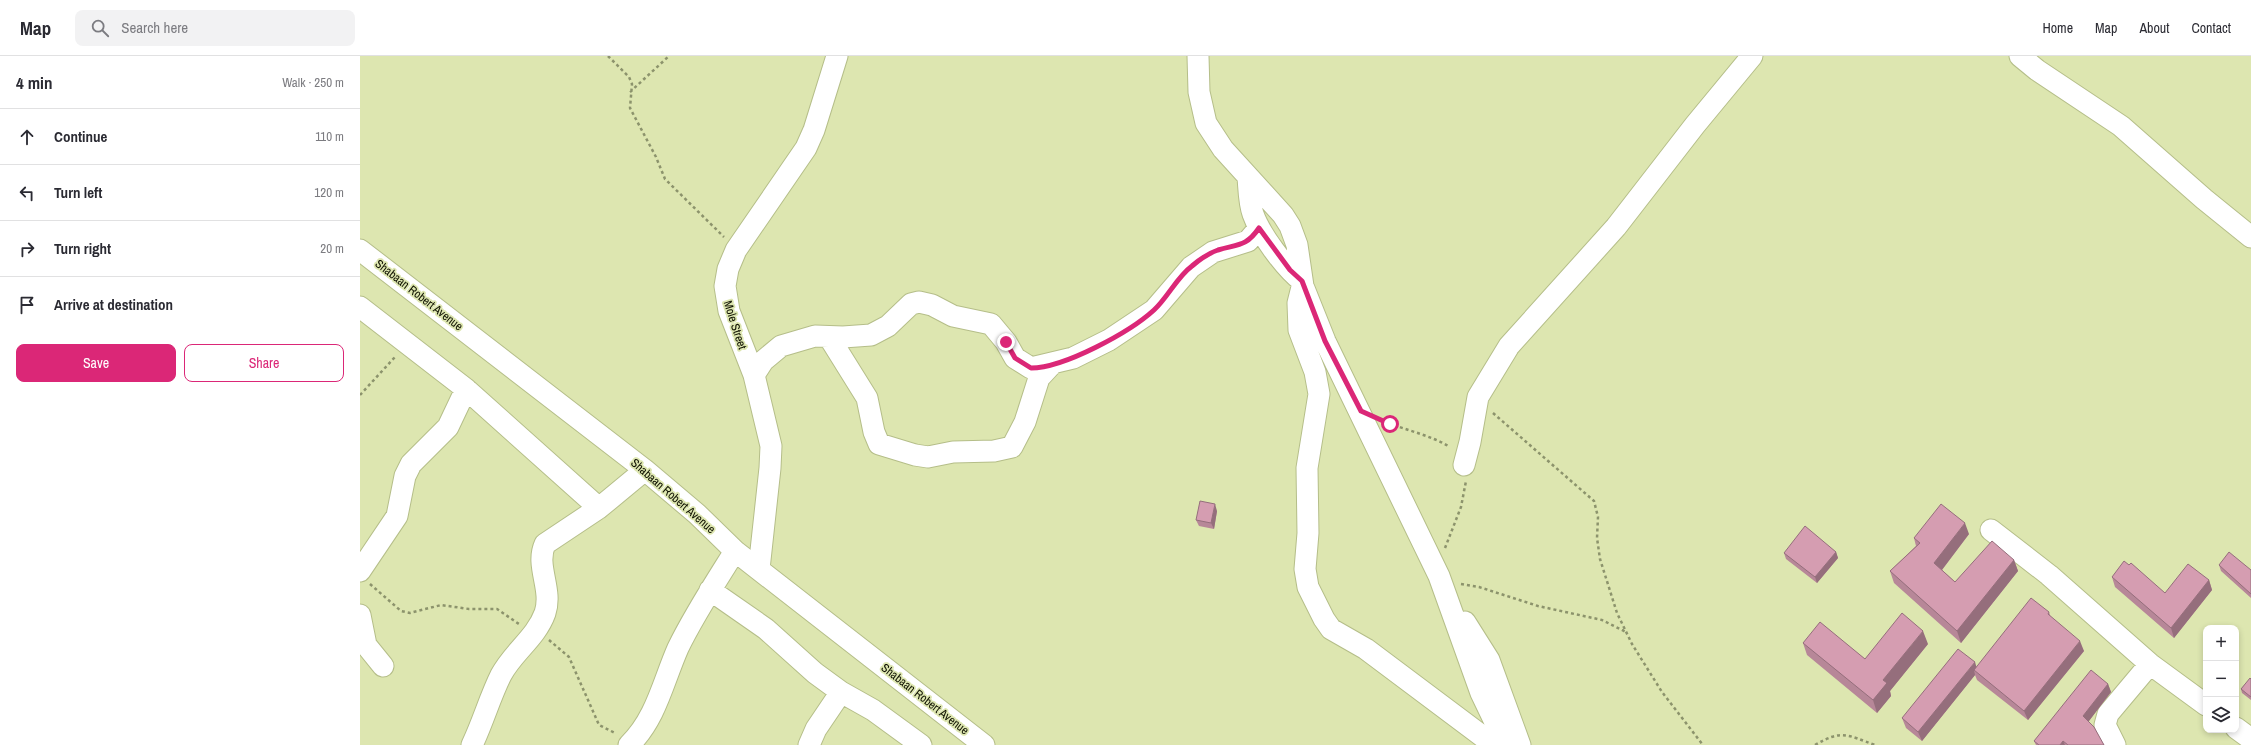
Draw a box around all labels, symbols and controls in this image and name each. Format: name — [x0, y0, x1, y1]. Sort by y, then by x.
search box — [75, 10, 355, 46]
text: Map — [20, 15, 51, 41]
icon: search — [89, 17, 111, 39]
text: Search here — [121, 17, 188, 38]
text: Home — [2042, 19, 2073, 37]
text: Map — [2095, 19, 2117, 37]
text: About — [2139, 19, 2169, 37]
text: Contact — [2191, 19, 2231, 37]
text: 4 min — [16, 71, 52, 94]
text: Walk · 250 m — [282, 74, 344, 91]
icon: ahead — [16, 126, 38, 148]
text: Continue — [54, 126, 107, 147]
text: 110 m — [315, 128, 344, 145]
icon: left — [16, 182, 38, 204]
text: Turn left — [54, 182, 102, 203]
text: 120 m — [314, 184, 344, 201]
icon: right — [16, 238, 38, 260]
text: Turn right — [54, 238, 111, 259]
text: 20 m — [320, 240, 344, 257]
street label: Shabaan Robert Avenue — [372, 256, 466, 334]
icon: arrive — [16, 294, 38, 316]
text: Arrive at destination — [54, 294, 173, 315]
street label: Mole Street — [720, 299, 750, 352]
route end — [997, 333, 1015, 351]
button: Save — [16, 344, 176, 382]
button: Share — [184, 344, 344, 382]
route start — [1381, 415, 1399, 433]
street label: Shabaan Robert Avenue — [627, 455, 719, 537]
map controls — [2203, 625, 2239, 733]
button: + — [2203, 625, 2239, 661]
street label: Shabaan Robert Avenue — [878, 660, 972, 738]
button: − — [2203, 661, 2239, 697]
button: layers — [2203, 697, 2239, 733]

